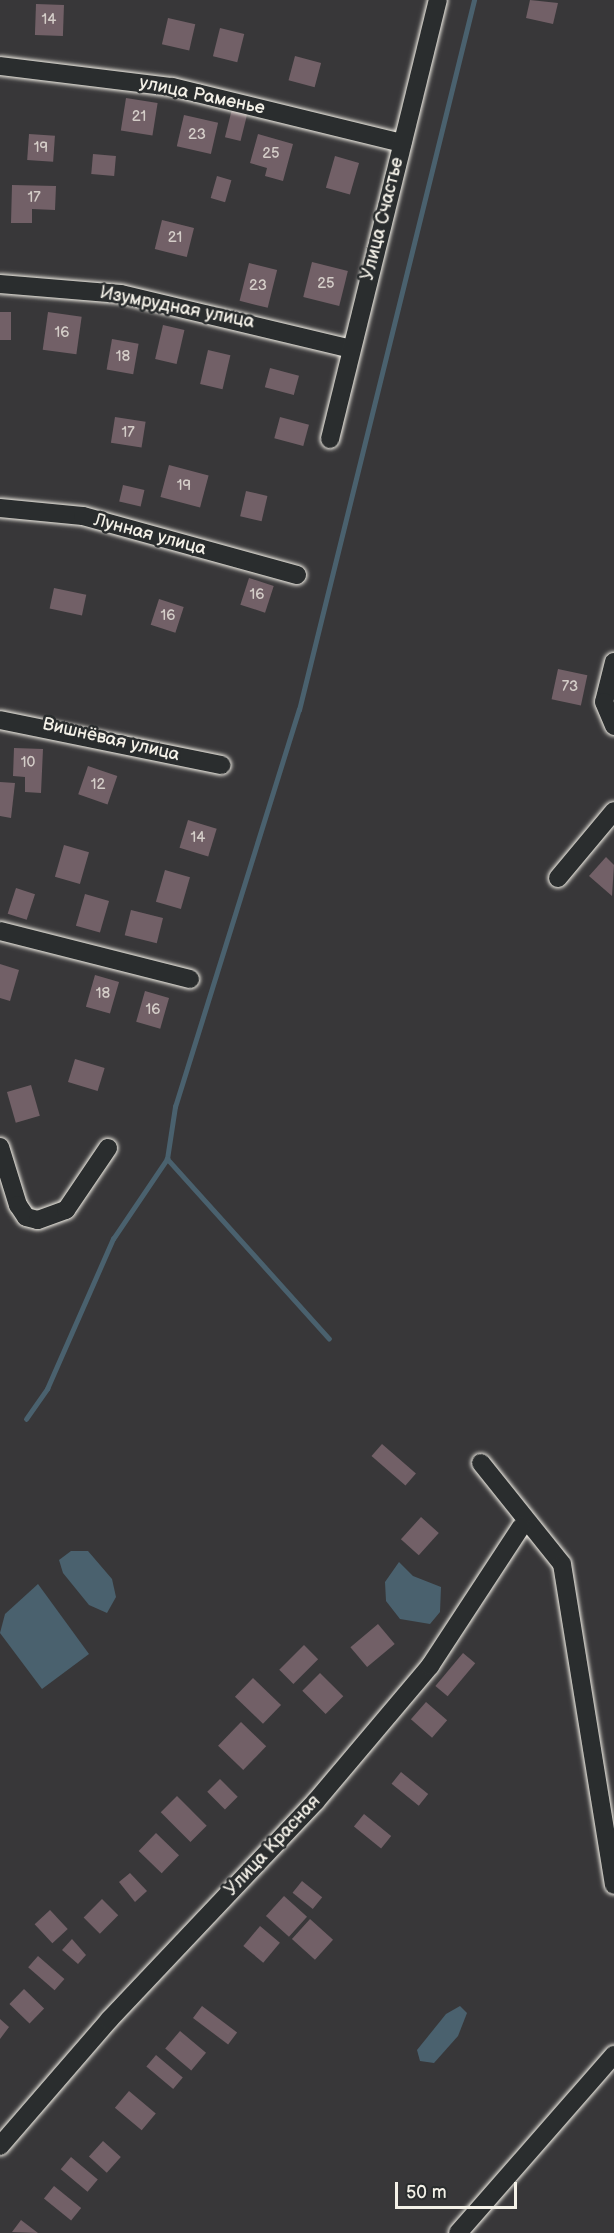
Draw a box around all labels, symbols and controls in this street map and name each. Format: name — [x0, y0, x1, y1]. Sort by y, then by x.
house number: 14 — [42, 11, 56, 29]
street label: улица Раменье — [137, 72, 267, 120]
house number: 21 — [132, 108, 146, 126]
house number: 23 — [188, 126, 206, 144]
house number: 19 — [34, 139, 48, 157]
house number: 25 — [262, 145, 280, 163]
street label: Улица Счастье — [357, 155, 409, 283]
house number: 17 — [27, 189, 41, 207]
house number: 21 — [168, 229, 182, 247]
house number: 25 — [317, 275, 335, 293]
house number: 23 — [249, 277, 267, 295]
street label: Изумрудная улица — [98, 282, 256, 334]
house number: 16 — [55, 324, 69, 342]
house number: 18 — [116, 348, 130, 366]
house number: 17 — [121, 424, 135, 442]
house number: 19 — [177, 477, 191, 495]
street label: Лунная улица — [91, 510, 209, 560]
house number: 16 — [250, 586, 264, 604]
house number: 16 — [161, 607, 175, 625]
house number: 73 — [562, 678, 578, 696]
street label: Вишнёвая улица — [40, 714, 182, 766]
house number: 10 — [21, 754, 35, 772]
house number: 12 — [91, 776, 105, 794]
house number: 14 — [191, 829, 205, 847]
house number: 18 — [96, 985, 110, 1003]
house number: 16 — [146, 1001, 160, 1019]
street label: Улица Красная — [221, 1791, 325, 1901]
scale bar — [398, 2170, 520, 2208]
text: 50 m — [406, 2182, 447, 2203]

